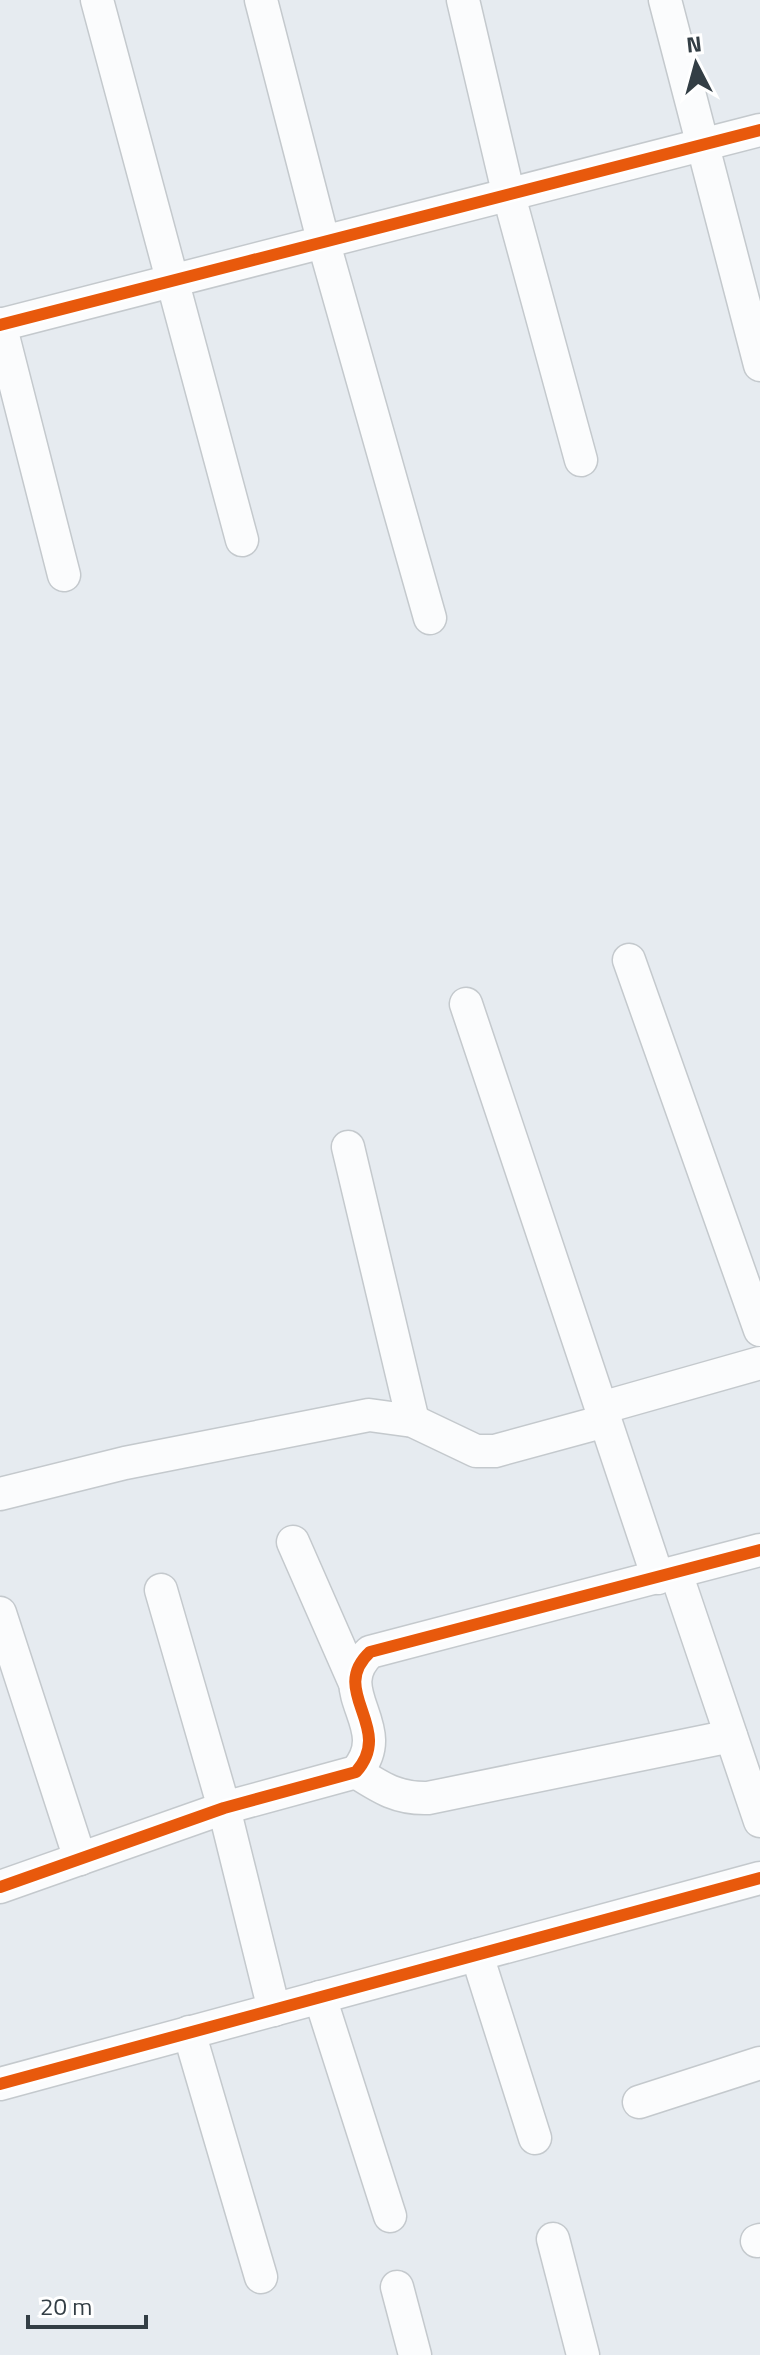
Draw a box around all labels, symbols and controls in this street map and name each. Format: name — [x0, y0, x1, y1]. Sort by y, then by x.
north arrow — [656, 24, 736, 104]
text: N — [685, 26, 703, 62]
scale bar — [28, 2279, 146, 2329]
text: 20 m — [40, 2288, 92, 2324]

